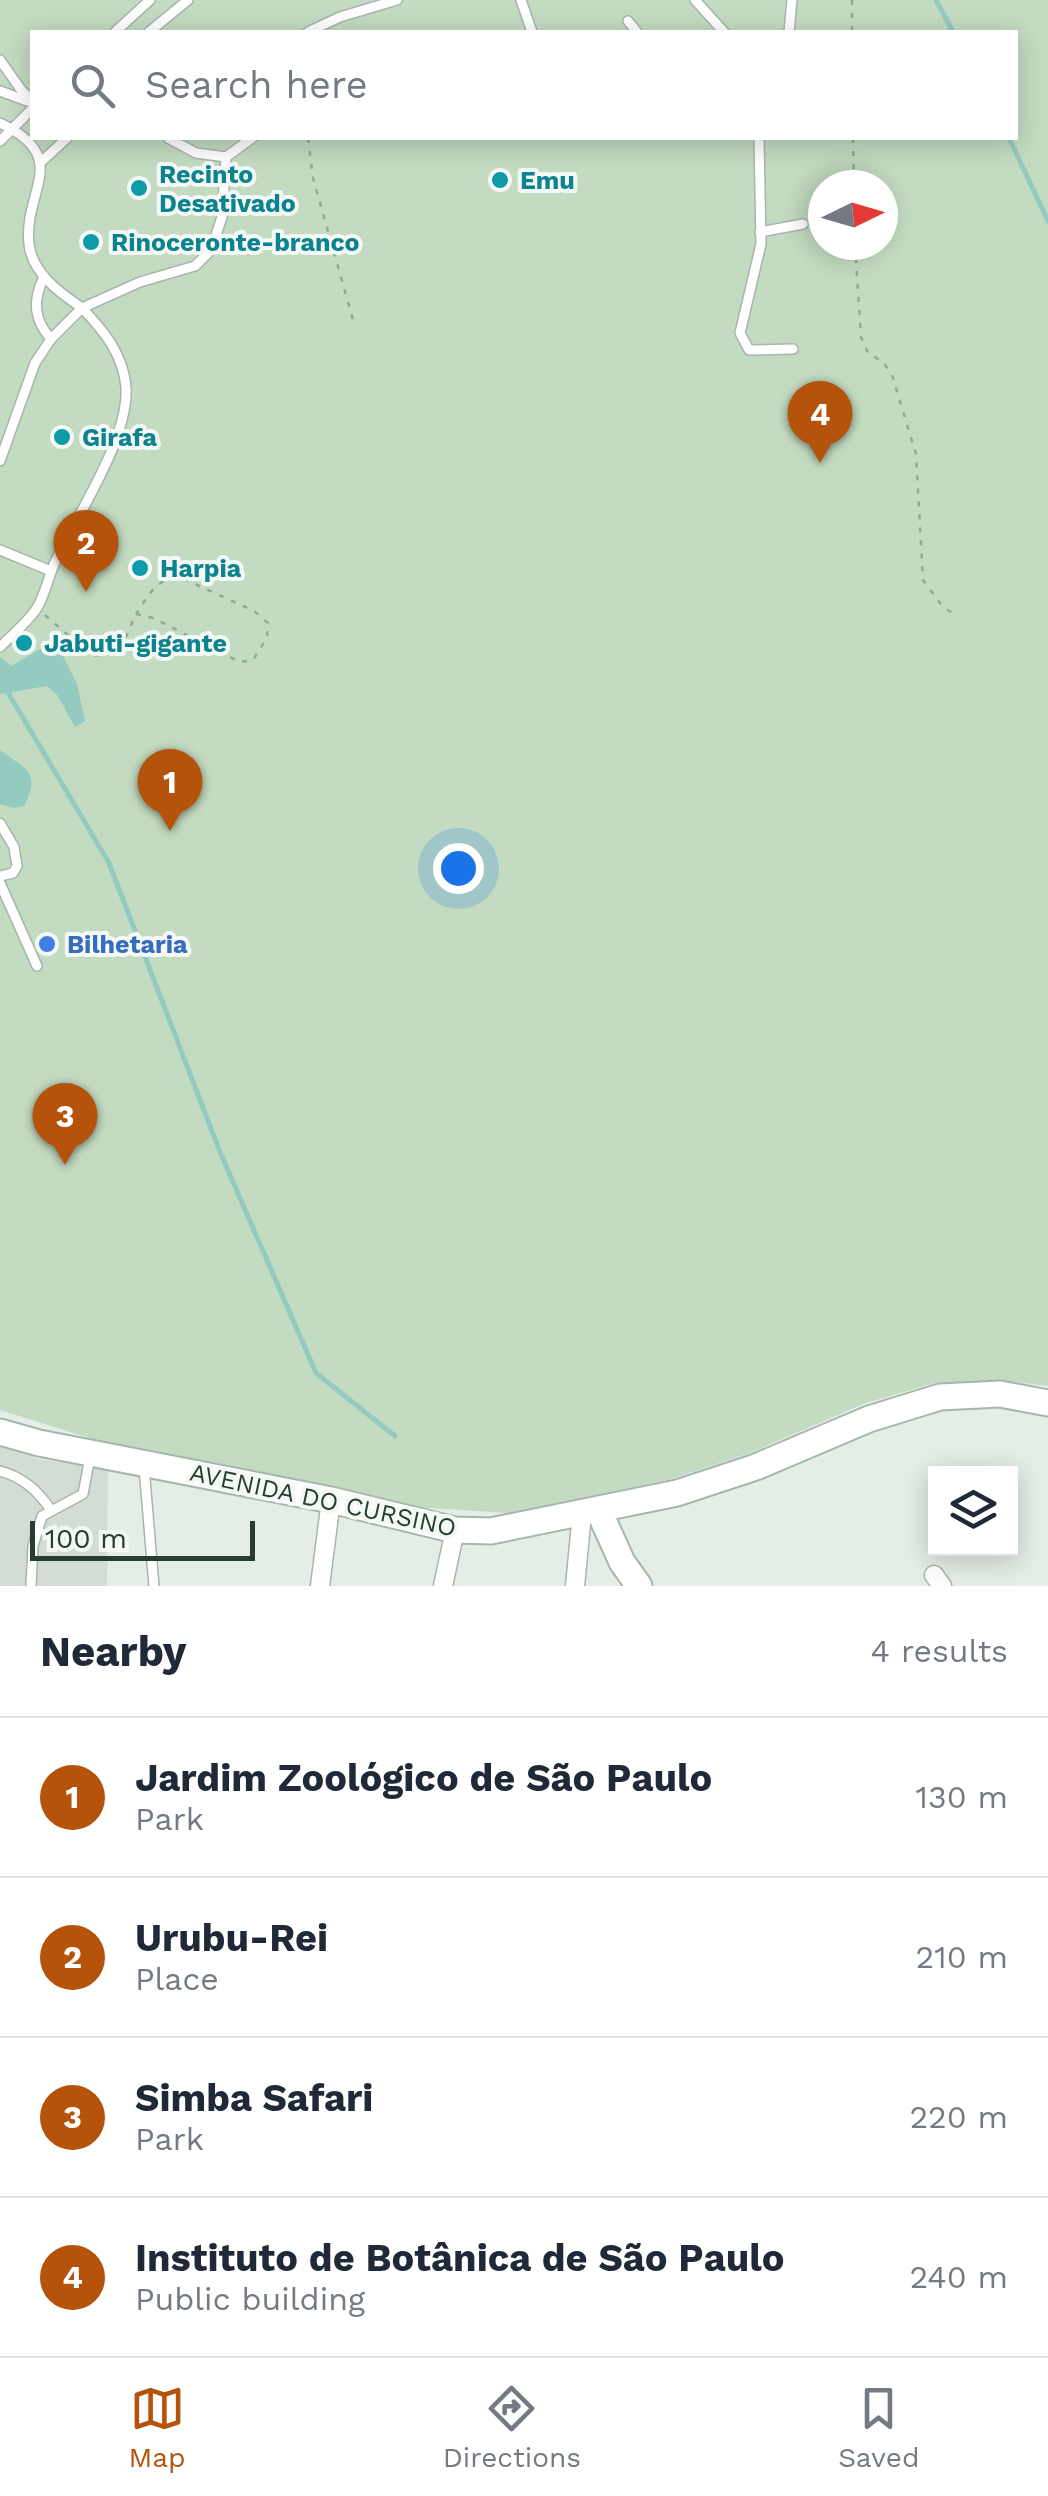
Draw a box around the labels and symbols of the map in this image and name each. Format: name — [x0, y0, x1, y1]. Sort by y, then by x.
place label: Recinto Desativado — [159, 160, 296, 218]
place label: Emu — [520, 166, 575, 195]
marker: Emu — [489, 169, 511, 191]
north arrow — [808, 170, 898, 260]
marker: Recinto Desativado — [128, 177, 150, 199]
place label: Rinoceronte-branco — [111, 228, 360, 257]
marker: Rinoceronte-branco — [80, 231, 102, 253]
pin: 4 — [788, 380, 852, 463]
place label: Girafa — [82, 423, 157, 452]
marker: Girafa — [51, 426, 73, 448]
pin: 2 — [54, 510, 118, 592]
place label: Harpia — [160, 554, 242, 583]
marker: Harpia — [129, 557, 151, 579]
place label: Jabuti-gigante — [44, 629, 227, 658]
marker: Jabuti-gigante — [13, 632, 35, 654]
pin: 1 — [138, 748, 202, 831]
your location — [433, 843, 484, 894]
place label: Bilhetaria — [67, 930, 188, 959]
marker: Bilhetaria — [36, 933, 58, 955]
pin: 3 — [32, 1082, 98, 1165]
street label: AVENIDA DO CURSINO — [187, 1458, 459, 1542]
scale bar — [30, 1516, 255, 1560]

